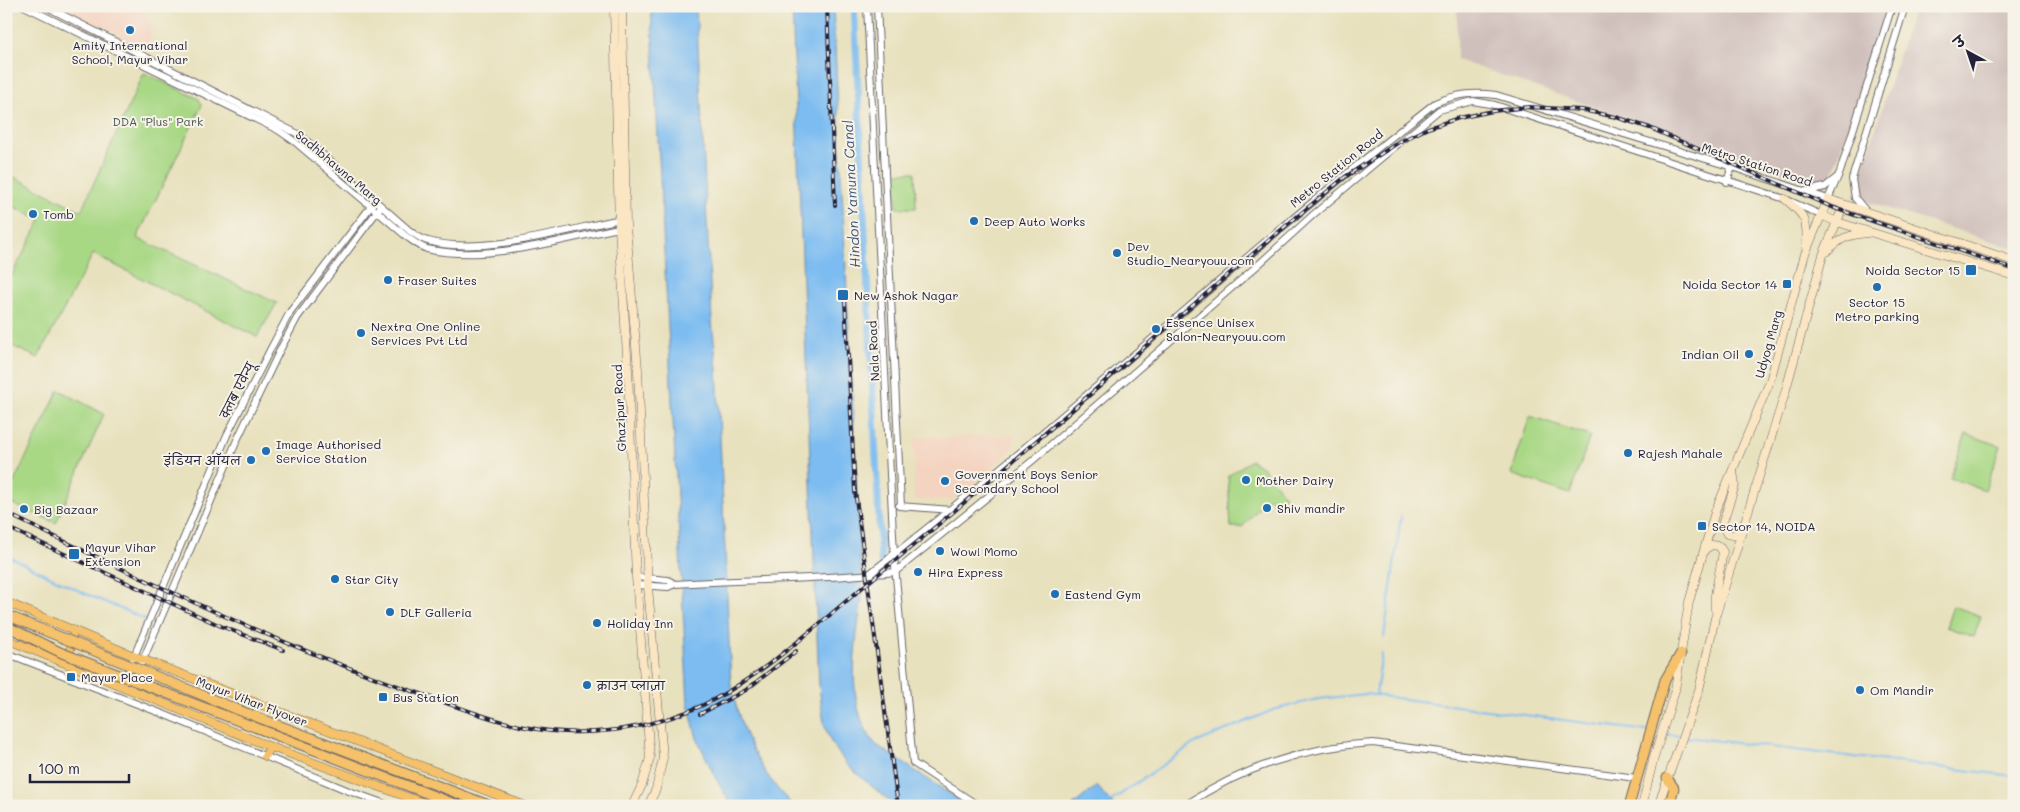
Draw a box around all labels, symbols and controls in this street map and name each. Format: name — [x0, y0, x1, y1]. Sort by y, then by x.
marker: Amity International School, Mayur Vihar — [124, 24, 136, 36]
north arrow — [1942, 28, 1992, 78]
text: उ — [1948, 30, 1970, 53]
place label: Amity International School, Mayur Vihar — [72, 37, 188, 67]
park label: DDA "Plus" Park — [113, 113, 203, 129]
water label: Hindon Yamuna Canal — [838, 119, 864, 268]
street label: Metro Station Road — [1286, 125, 1386, 210]
street label: Sadhbhawna Marg — [293, 126, 385, 208]
street label: Metro Station Road — [1700, 139, 1815, 190]
place label: Tomb — [43, 206, 74, 222]
marker: Tomb — [27, 208, 39, 220]
place label: Deep Auto Works — [984, 213, 1085, 229]
marker: Deep Auto Works — [968, 215, 980, 227]
place label: Dev Studio_Nearyouu.com — [1127, 238, 1254, 268]
marker: Dev Studio_Nearyouu.com — [1111, 247, 1123, 259]
place label: Noida Sector 15 — [1866, 262, 1960, 278]
marker: Noida Sector 15 — [1964, 263, 1978, 277]
place label: Fraser Suites — [398, 272, 477, 288]
marker: Fraser Suites — [382, 274, 394, 286]
place label: Noida Sector 14 — [1683, 276, 1777, 292]
marker: Noida Sector 14 — [1781, 278, 1793, 290]
marker: Sector 15 Metro parking — [1871, 281, 1883, 293]
place label: New Ashok Nagar — [854, 287, 958, 303]
marker: New Ashok Nagar — [836, 288, 850, 302]
place label: Sector 15 Metro parking — [1835, 294, 1919, 324]
street label: Udyog Marg — [1751, 308, 1785, 380]
place label: Essence Unisex Salon-Nearyouu.com — [1166, 314, 1286, 344]
place label: Nextra One Online Services Pvt Ltd — [371, 318, 480, 348]
street label: Nala Road — [863, 320, 883, 382]
marker: Essence Unisex Salon-Nearyouu.com — [1150, 323, 1162, 335]
marker: Nextra One Online Services Pvt Ltd — [355, 327, 367, 339]
place label: Indian Oil — [1682, 346, 1739, 362]
marker: Indian Oil — [1743, 348, 1755, 360]
street label: क्लब एवेन्यू — [214, 357, 261, 423]
street label: Ghazipur Road — [609, 364, 629, 452]
place label: Image Authorised Service Station — [276, 436, 382, 466]
marker: Image Authorised Service Station — [260, 445, 272, 457]
place label: Rajesh Mahale — [1638, 445, 1723, 461]
marker: Rajesh Mahale — [1622, 447, 1634, 459]
place label: इंडियन ऑयल — [163, 452, 242, 468]
marker: इंडियन ऑयल — [245, 454, 257, 466]
place label: Government Boys Senior Secondary School — [955, 466, 1098, 496]
place label: Mother Dairy — [1256, 472, 1334, 488]
marker: Mother Dairy — [1240, 474, 1252, 486]
marker: Government Boys Senior Secondary School — [939, 475, 951, 487]
place label: Shiv mandir — [1277, 500, 1345, 516]
place label: Big Bazaar — [34, 501, 99, 517]
marker: Shiv mandir — [1261, 502, 1273, 514]
marker: Big Bazaar — [18, 503, 30, 515]
place label: Sector 14, NOIDA — [1712, 518, 1816, 534]
marker: Sector 14, NOIDA — [1696, 520, 1708, 532]
place label: Mayur Vihar Extension — [85, 539, 156, 569]
place label: Wow! Momo — [950, 543, 1017, 559]
marker: Wow! Momo — [934, 545, 946, 557]
marker: Mayur Vihar Extension — [67, 547, 81, 561]
place label: Hira Express — [928, 564, 1003, 580]
marker: Hira Express — [912, 566, 924, 578]
place label: Star City — [345, 571, 398, 587]
marker: Star City — [329, 573, 341, 585]
place label: Eastend Gym — [1065, 586, 1141, 602]
marker: Eastend Gym — [1049, 588, 1061, 600]
place label: DLF Galleria — [400, 604, 472, 620]
marker: DLF Galleria — [384, 606, 396, 618]
place label: Holiday Inn — [607, 615, 673, 631]
marker: Holiday Inn — [591, 617, 603, 629]
place label: Mayur Place — [81, 669, 153, 685]
marker: Mayur Place — [65, 671, 77, 683]
street label: Mayur Vihar Flyover — [194, 672, 310, 730]
place label: क्राउन प्लाज़ा — [596, 677, 666, 693]
marker: क्राउन प्लाज़ा — [581, 679, 593, 691]
place label: Om Mandir — [1870, 682, 1934, 698]
marker: Om Mandir — [1854, 684, 1866, 696]
place label: Bus Station — [393, 689, 459, 705]
marker: Bus Station — [377, 691, 389, 703]
scale bar — [30, 752, 129, 784]
text: 100 m — [38, 758, 80, 778]

